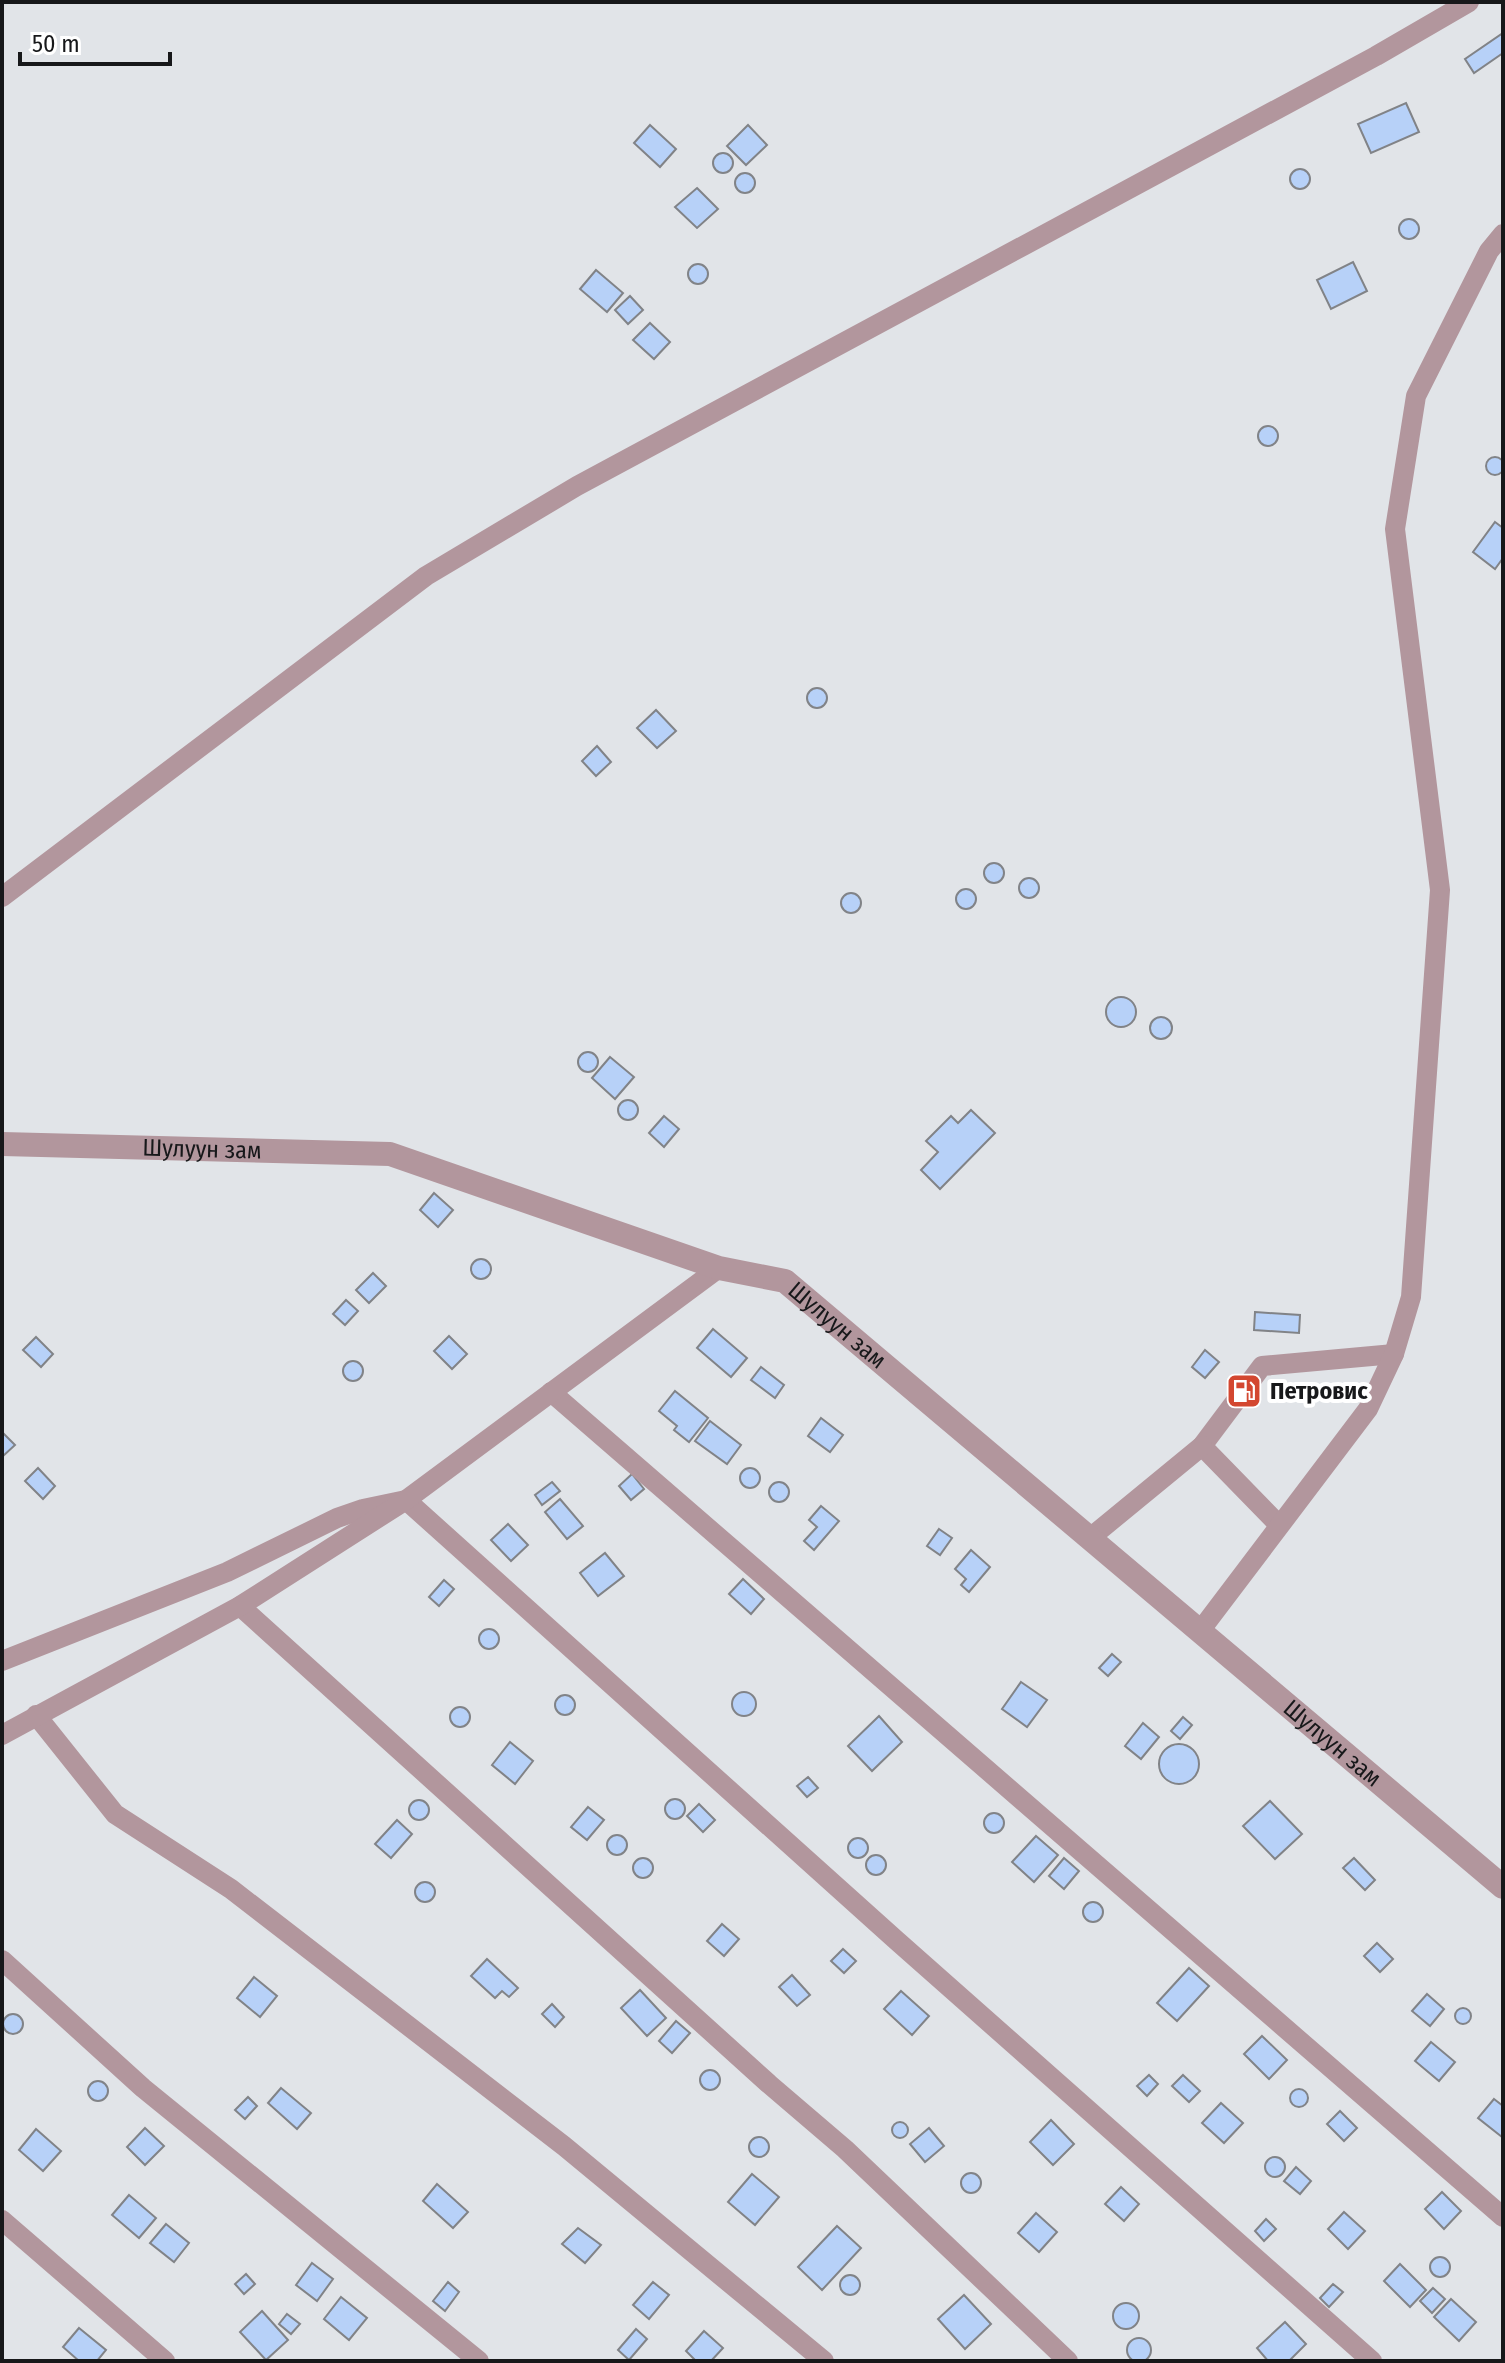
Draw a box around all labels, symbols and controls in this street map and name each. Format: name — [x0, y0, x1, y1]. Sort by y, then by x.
scale bar — [20, 16, 170, 66]
text: 50 m — [32, 30, 80, 58]
street label: Шулуун зам — [142, 1134, 262, 1165]
street label: Шулуун зам — [783, 1276, 892, 1374]
fuel station icon: Петровис — [1225, 1372, 1263, 1410]
place label: Петровис — [1270, 1377, 1368, 1405]
street label: Шулуун зам — [1278, 1694, 1387, 1792]

